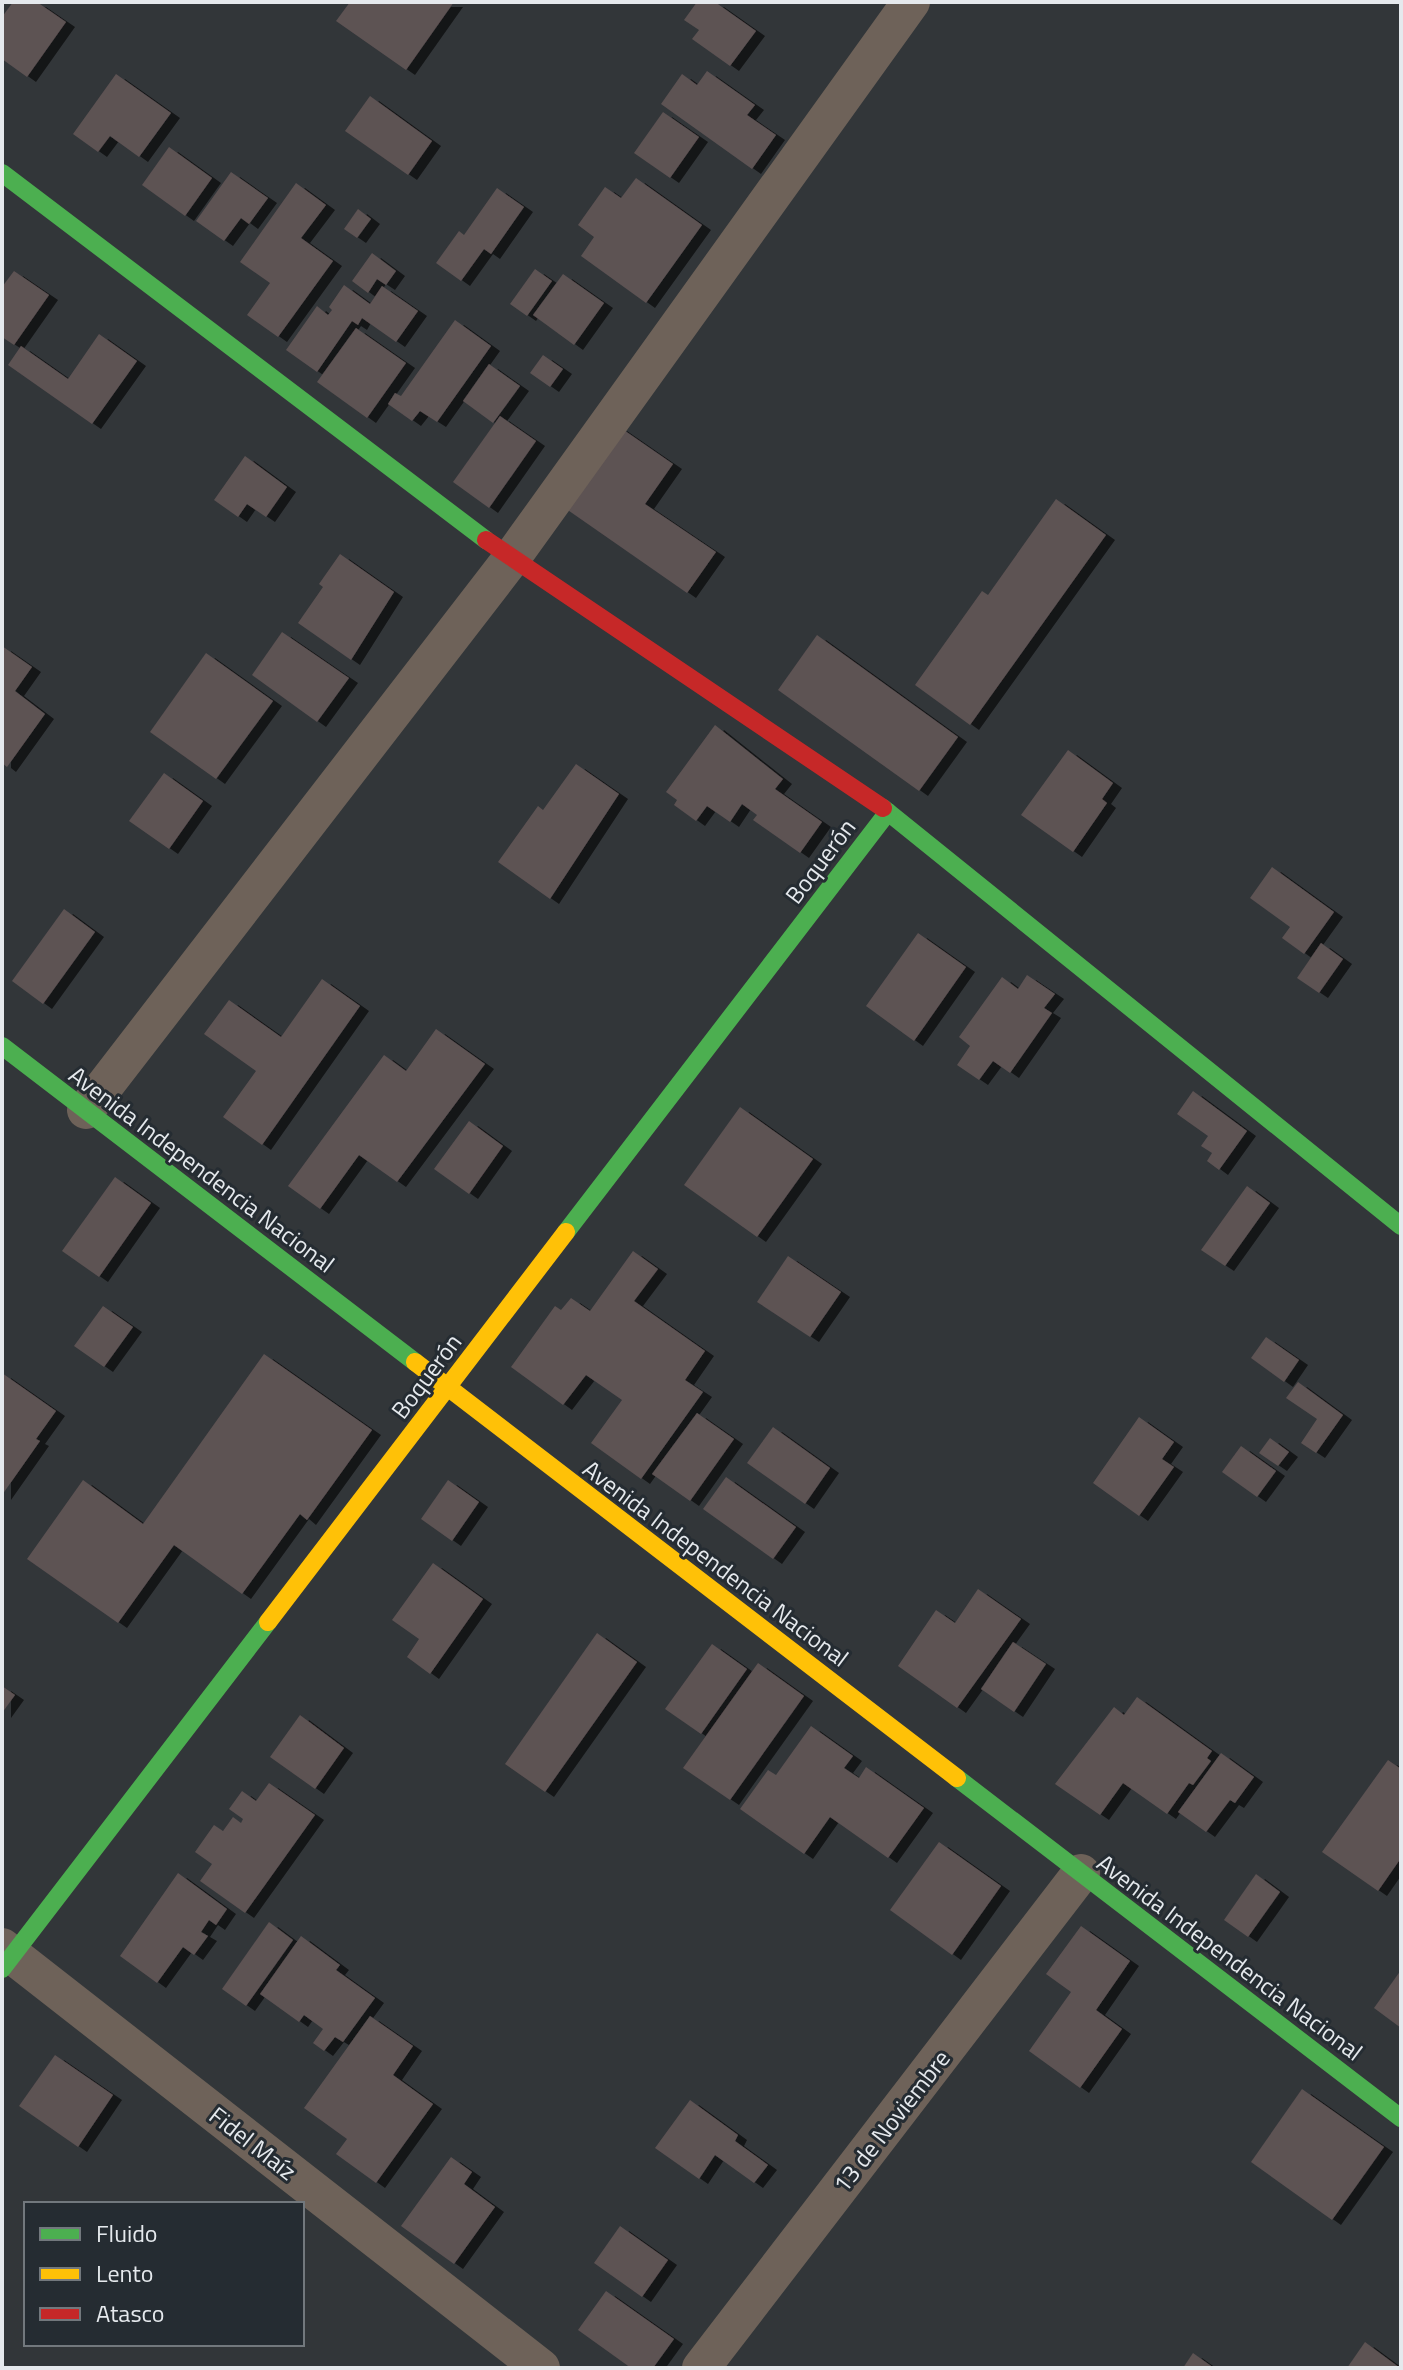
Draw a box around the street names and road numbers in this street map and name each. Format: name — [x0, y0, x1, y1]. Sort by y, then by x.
street label: Boquerón — [776, 811, 864, 911]
street label: Avenida Independencia Nacional — [62, 1057, 342, 1281]
street label: Boquerón — [382, 1326, 470, 1426]
street label: Avenida Independencia Nacional — [576, 1451, 856, 1675]
street label: Avenida Independencia Nacional — [1090, 1845, 1370, 2069]
street label: 13 de Noviembre — [824, 2042, 958, 2200]
street label: Fidel Maíz — [202, 2097, 304, 2189]

